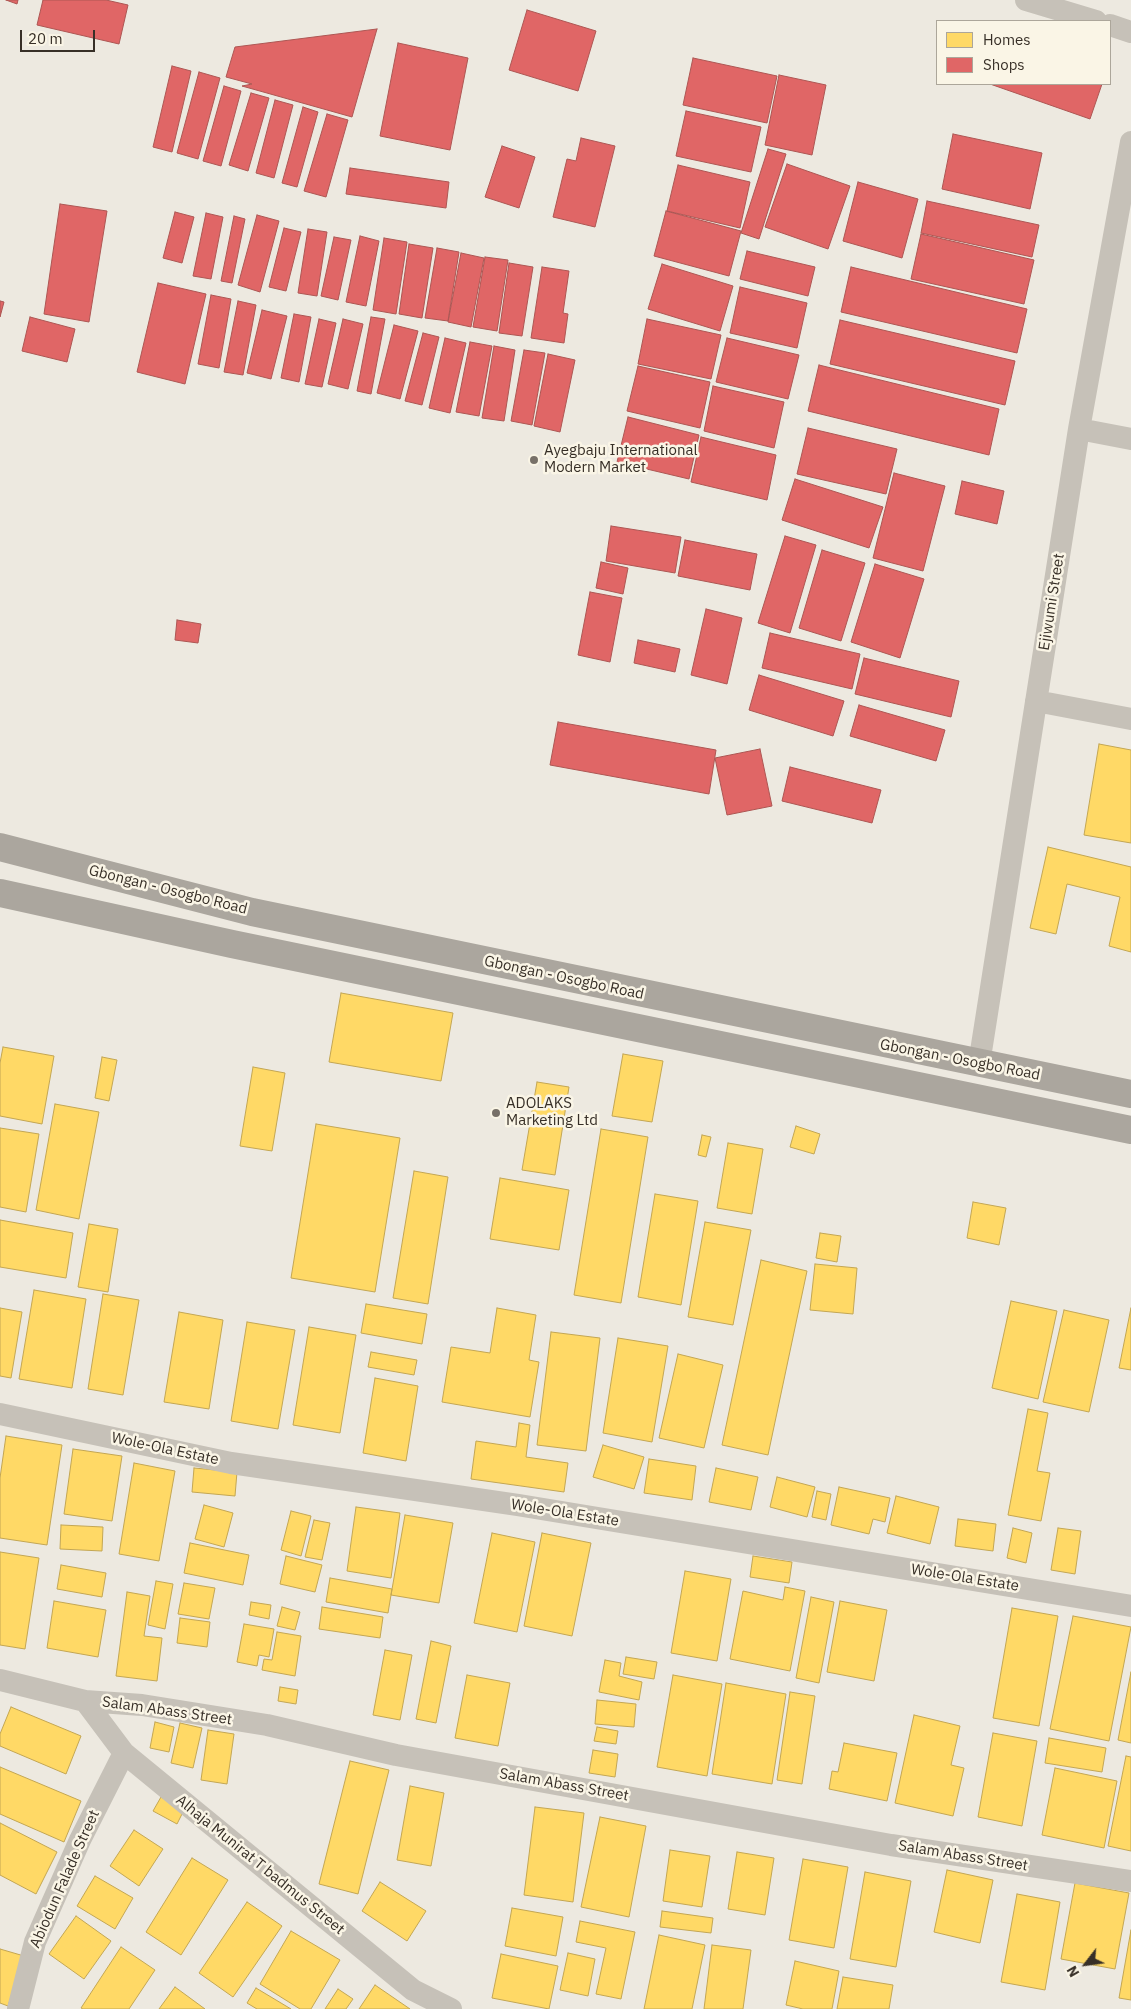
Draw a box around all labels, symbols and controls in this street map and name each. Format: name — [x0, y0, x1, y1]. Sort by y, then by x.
scale bar — [22, 20, 98, 52]
legend — [936, 20, 1111, 85]
text: 20 m — [28, 29, 63, 48]
text: Homes — [983, 30, 1031, 49]
text: Shops — [983, 55, 1025, 74]
place label: Ayegbaju International Modern Market — [544, 442, 697, 477]
marker: Ayegbaju International Modern Market — [528, 454, 540, 466]
street label: Ejiwumi Street — [1035, 552, 1069, 652]
street label: Gbongan - Osogbo Road — [87, 862, 249, 918]
street label: Gbongan - Osogbo Road — [482, 952, 646, 1004]
street label: Gbongan - Osogbo Road — [878, 1036, 1042, 1084]
place label: ADOLAKS Marketing Ltd — [506, 1095, 598, 1130]
marker: ADOLAKS Marketing Ltd — [490, 1107, 502, 1119]
street label: Wole-Ola Estate — [110, 1429, 220, 1469]
street label: Wole-Ola Estate — [510, 1496, 620, 1530]
street label: Wole-Ola Estate — [910, 1561, 1020, 1595]
street label: Salam Abass Street — [101, 1693, 233, 1729]
street label: Salam Abass Street — [498, 1765, 630, 1805]
street label: Alhaja Munirat T badmus Street — [172, 1791, 348, 1939]
street label: Abiodun Falade Street — [26, 1807, 104, 1951]
street label: Salam Abass Street — [897, 1837, 1029, 1875]
north arrow — [1061, 1939, 1111, 1989]
text: N — [1063, 1963, 1083, 1980]

